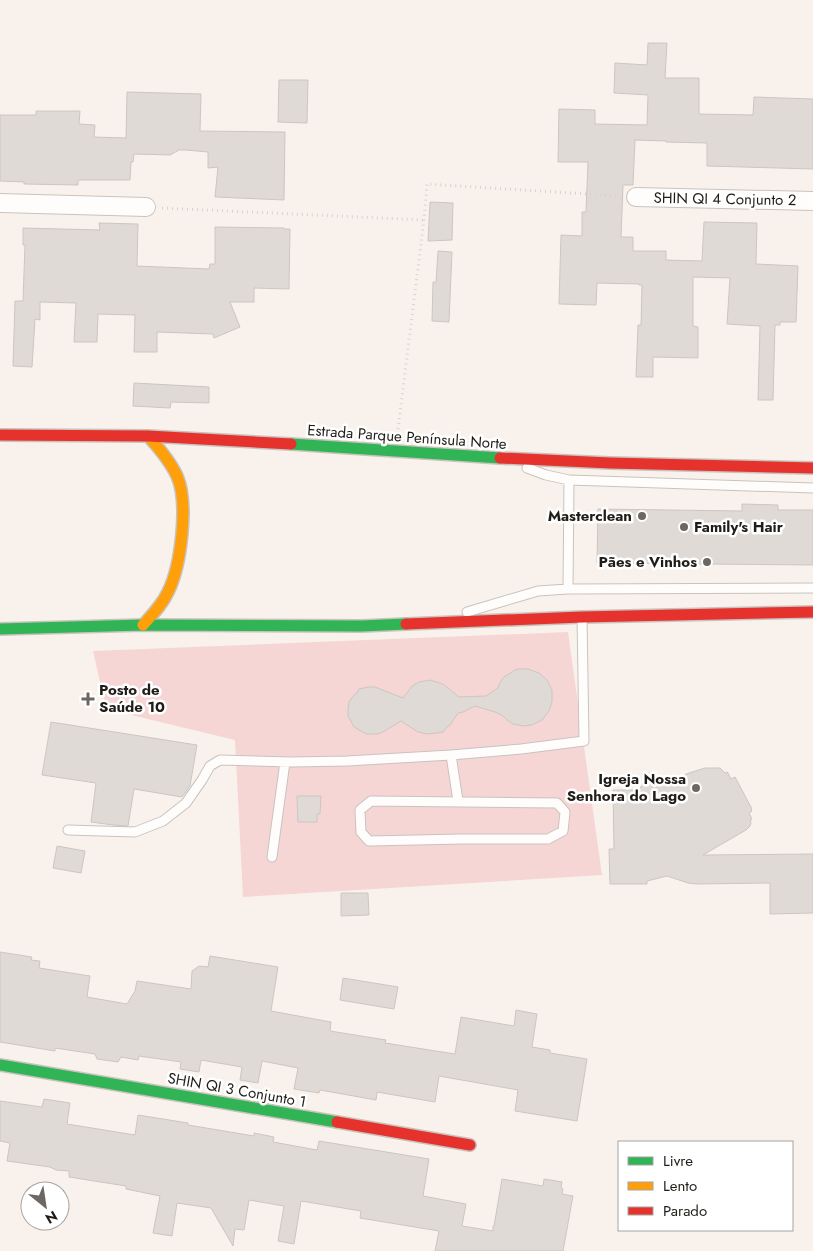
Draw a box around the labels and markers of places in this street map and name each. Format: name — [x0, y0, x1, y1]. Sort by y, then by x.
place label: Masterclean — [548, 505, 632, 527]
marker: Masterclean — [636, 510, 648, 522]
place label: Family's Hair — [694, 516, 784, 538]
marker: Family's Hair — [678, 521, 690, 533]
place label: Pães e Vinhos — [598, 551, 697, 573]
marker: Pães e Vinhos — [701, 556, 713, 568]
place label: Posto de Saúde 10 — [99, 679, 165, 718]
marker: Posto de Saúde 10 — [81, 692, 95, 706]
place label: Igreja Nossa Senhora do Lago — [567, 768, 686, 807]
marker: Igreja Nossa Senhora do Lago — [690, 782, 702, 794]

